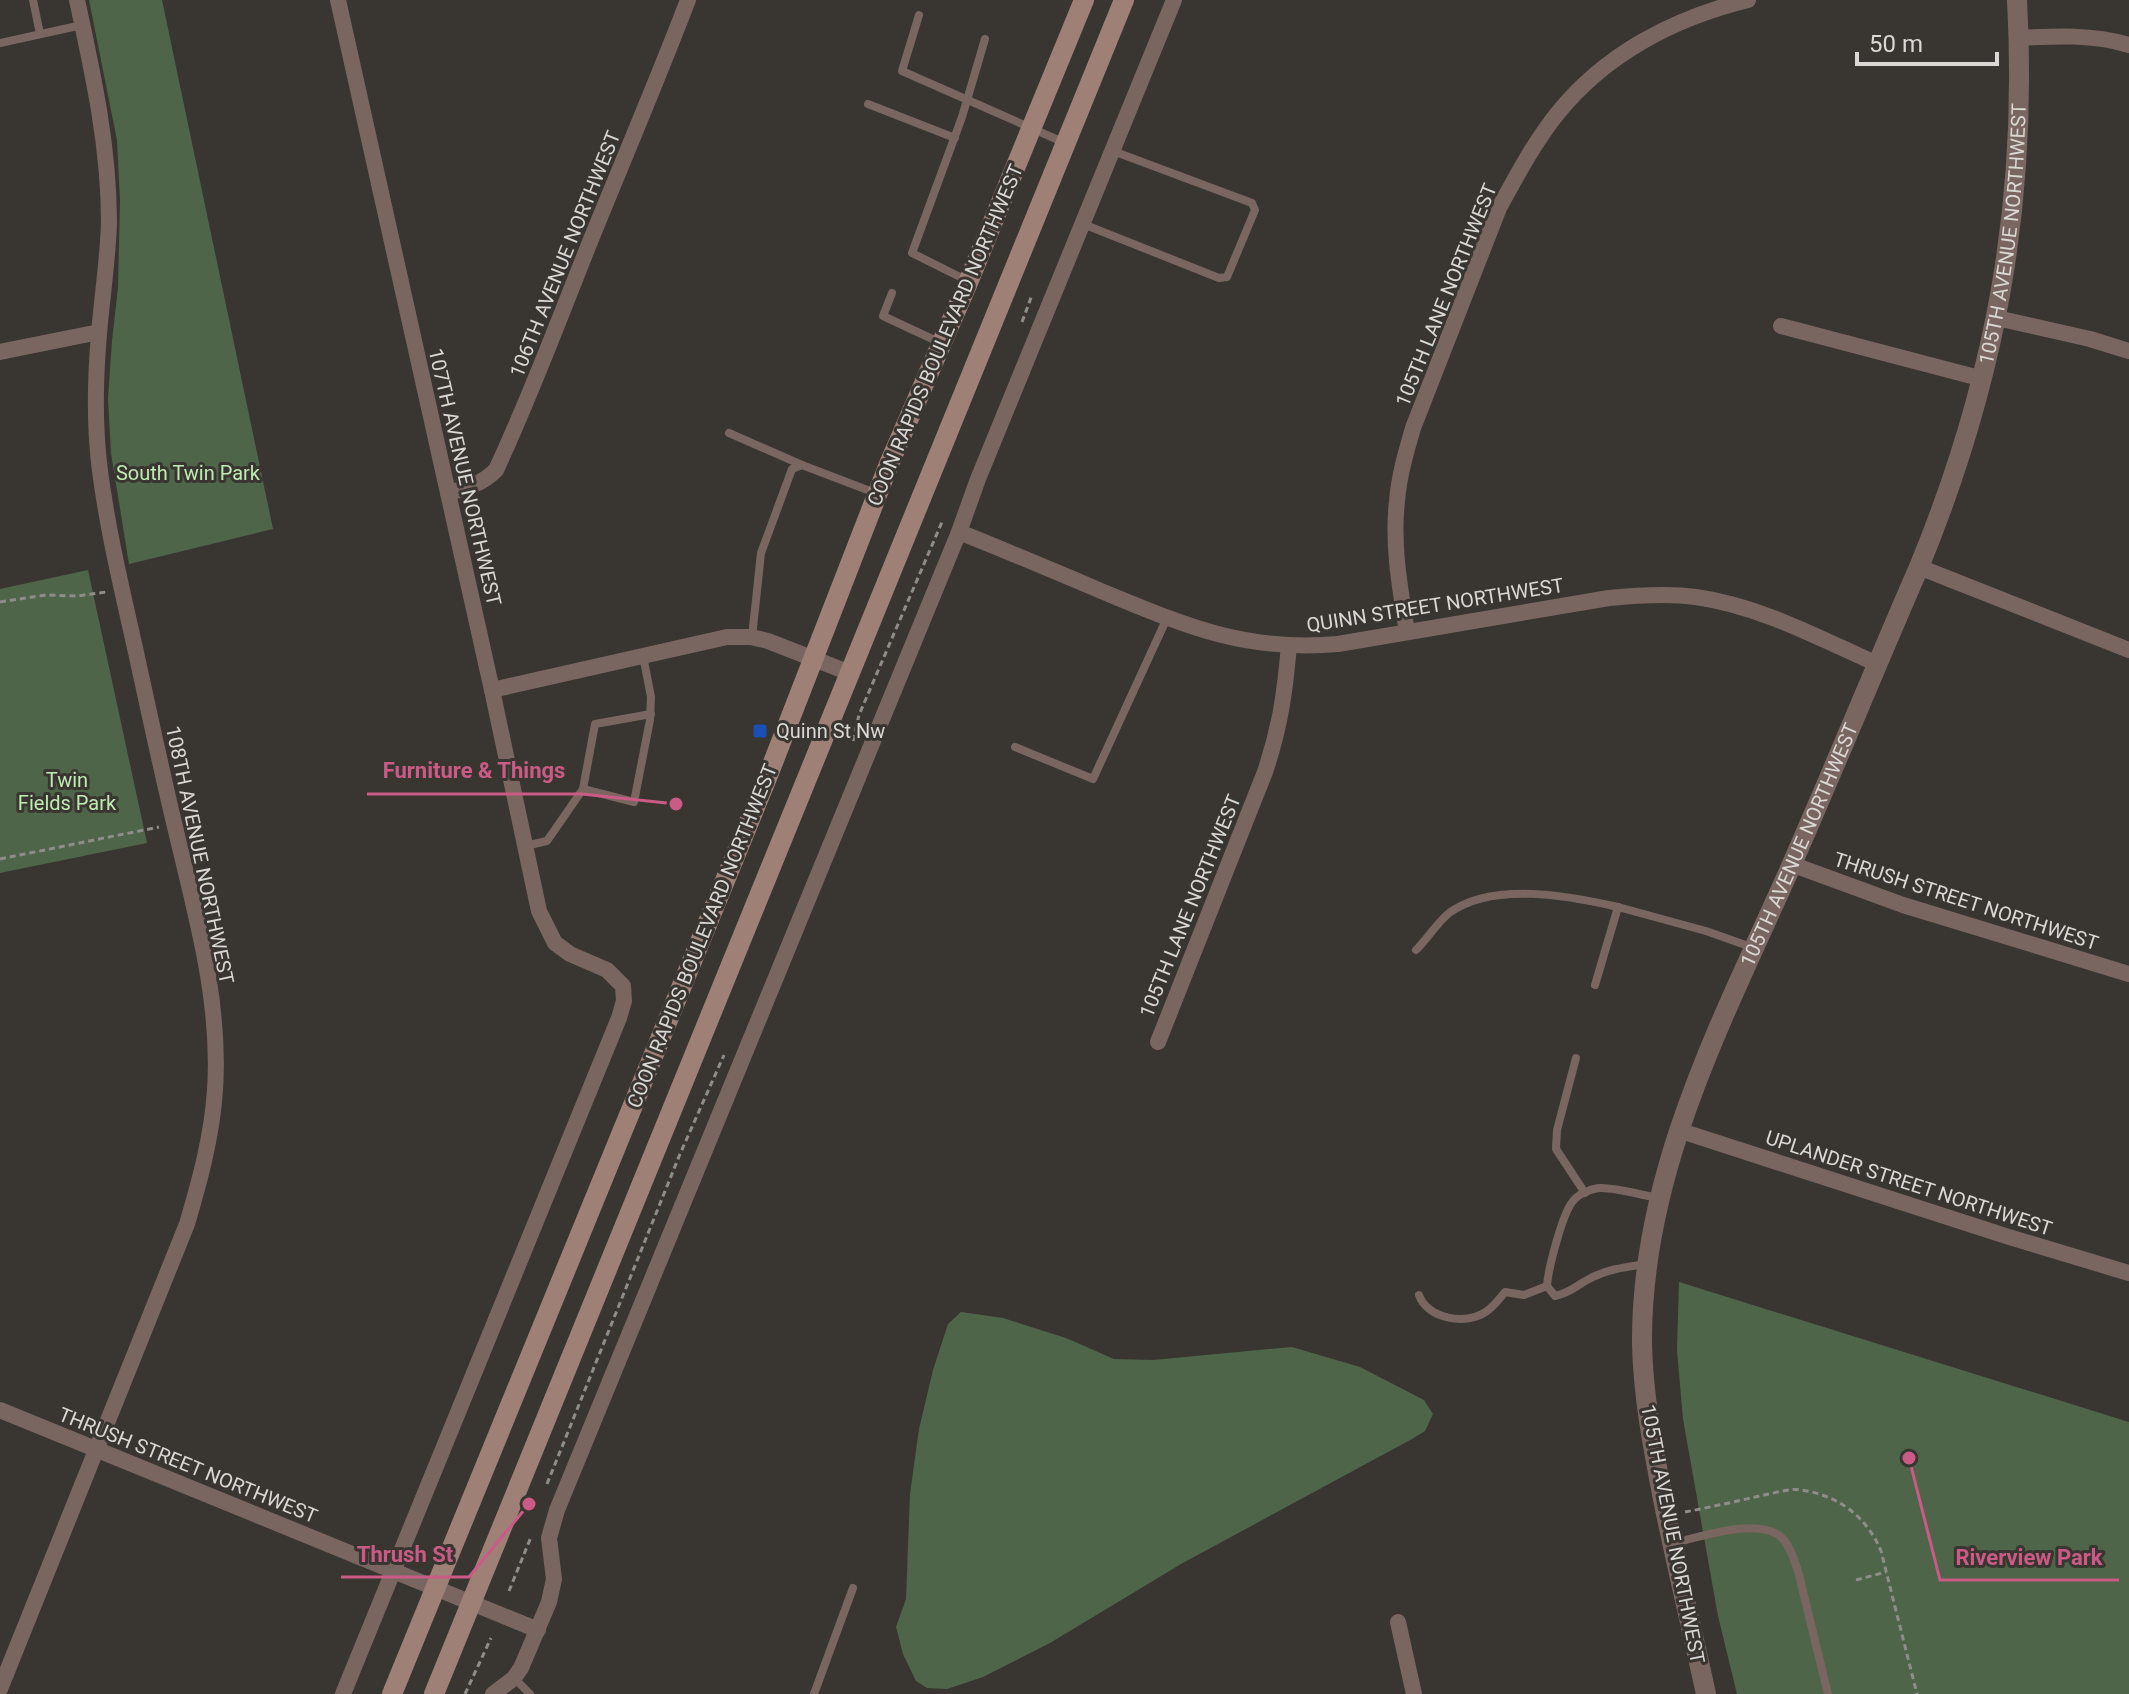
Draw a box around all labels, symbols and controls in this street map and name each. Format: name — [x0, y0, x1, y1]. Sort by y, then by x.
scale bar — [1857, 16, 1997, 66]
text: 50 m — [1869, 30, 1923, 58]
street label: 105TH AVENUE NORTHWEST — [1974, 103, 2031, 367]
street label: 106TH AVENUE NORTHWEST — [505, 127, 625, 381]
street label: COON RAPIDS BOULEVARD NORTHWEST — [862, 161, 1028, 509]
street label: 105TH LANE NORTHWEST — [1390, 180, 1502, 410]
street label: 107TH AVENUE NORTHWEST — [424, 346, 506, 608]
park label: South Twin Park — [116, 461, 261, 485]
street label: QUINN STREET NORTHWEST — [1305, 573, 1565, 637]
place label: Quinn St Nw — [776, 719, 885, 743]
street label: 105TH AVENUE NORTHWEST — [1735, 719, 1863, 970]
marker: Quinn St Nw — [751, 722, 769, 740]
street label: 108TH AVENUE NORTHWEST — [161, 724, 239, 986]
callout: Furniture & Things — [367, 748, 582, 794]
text: Furniture & Things — [383, 758, 565, 783]
street label: COON RAPIDS BOULEVARD NORTHWEST — [622, 761, 782, 1111]
park label: Twin Fields Park — [18, 768, 117, 815]
street label: 105TH LANE NORTHWEST — [1134, 791, 1246, 1021]
street label: THRUSH STREET NORTHWEST — [1831, 847, 2101, 955]
street label: UPLANDER STREET NORTHWEST — [1763, 1125, 2055, 1241]
street label: THRUSH STREET NORTHWEST — [55, 1402, 321, 1528]
street label: 105TH AVENUE NORTHWEST — [1636, 1402, 1710, 1666]
callout: Thrush St — [341, 1531, 469, 1577]
callout: Riverview Park — [1940, 1534, 2119, 1580]
text: Thrush St — [357, 1542, 454, 1567]
text: Riverview Park — [1955, 1545, 2103, 1570]

